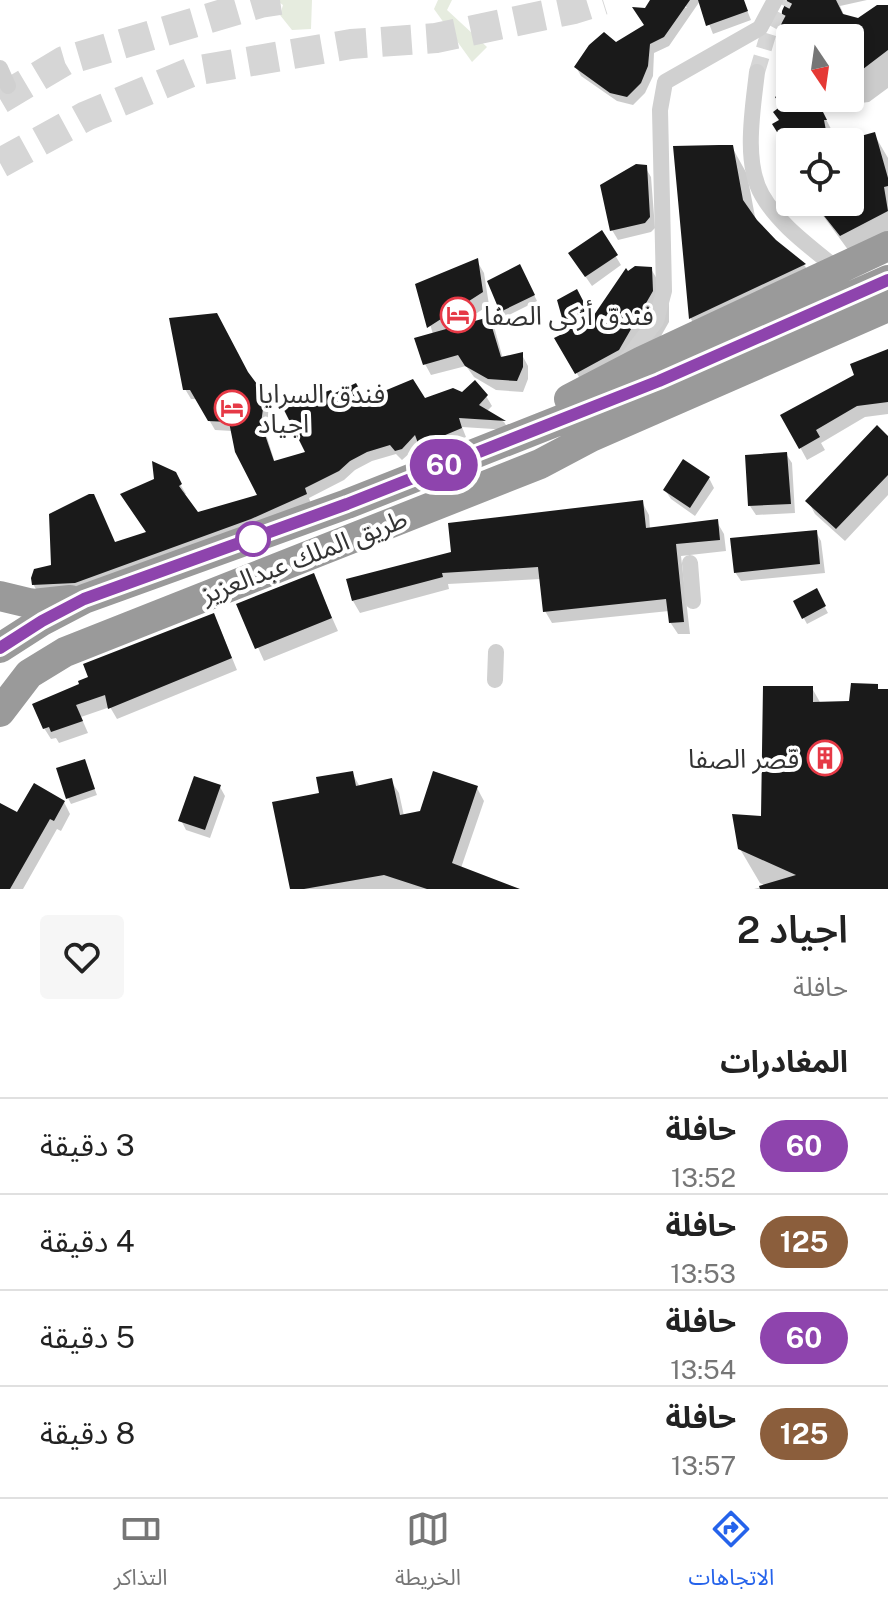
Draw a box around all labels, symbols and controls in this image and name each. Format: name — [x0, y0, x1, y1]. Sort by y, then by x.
north arrow — [776, 24, 864, 112]
map controls — [776, 24, 864, 216]
button: locate — [776, 128, 864, 216]
hotel icon: فندق أزكى الصفا — [439, 296, 477, 334]
place label: فندق أزكى الصفا — [484, 299, 654, 331]
place label: فندق السرايا اجياد — [258, 378, 385, 439]
hotel icon: فندق السرايا اجياد — [213, 389, 251, 427]
line badge: 60 — [408, 439, 480, 491]
text: 60 — [426, 448, 462, 481]
street label: طريق الملك عبدالعزيز — [196, 502, 412, 611]
unlabelled marker — [236, 522, 270, 556]
building icon: قصر الصفا — [806, 739, 844, 777]
place label: قصر الصفا — [688, 743, 799, 774]
text: اجياد 2 — [737, 907, 848, 952]
button: heart — [40, 915, 124, 999]
text: حافلة — [793, 971, 848, 1002]
text: المغادرات — [720, 1043, 848, 1079]
text: حافلة — [665, 1111, 736, 1147]
text: 3 دقيقة — [40, 1127, 135, 1163]
text: 60 — [786, 1129, 822, 1162]
text: 13:52 — [671, 1162, 736, 1193]
text: حافلة — [665, 1207, 736, 1243]
text: 4 دقيقة — [40, 1223, 135, 1259]
text: 125 — [780, 1225, 828, 1258]
text: 13:53 — [670, 1258, 736, 1289]
text: حافلة — [665, 1303, 736, 1339]
text: 5 دقيقة — [40, 1319, 135, 1355]
text: 60 — [786, 1321, 822, 1354]
text: 13:54 — [670, 1354, 736, 1385]
text: حافلة — [665, 1399, 736, 1435]
text: 8 دقيقة — [40, 1415, 135, 1451]
text: 125 — [780, 1417, 828, 1450]
text: 13:57 — [671, 1450, 736, 1481]
tab: التذاكر — [114, 1507, 168, 1601]
tab: الخريطة — [395, 1507, 461, 1601]
tab: الاتجاهات — [688, 1507, 774, 1601]

